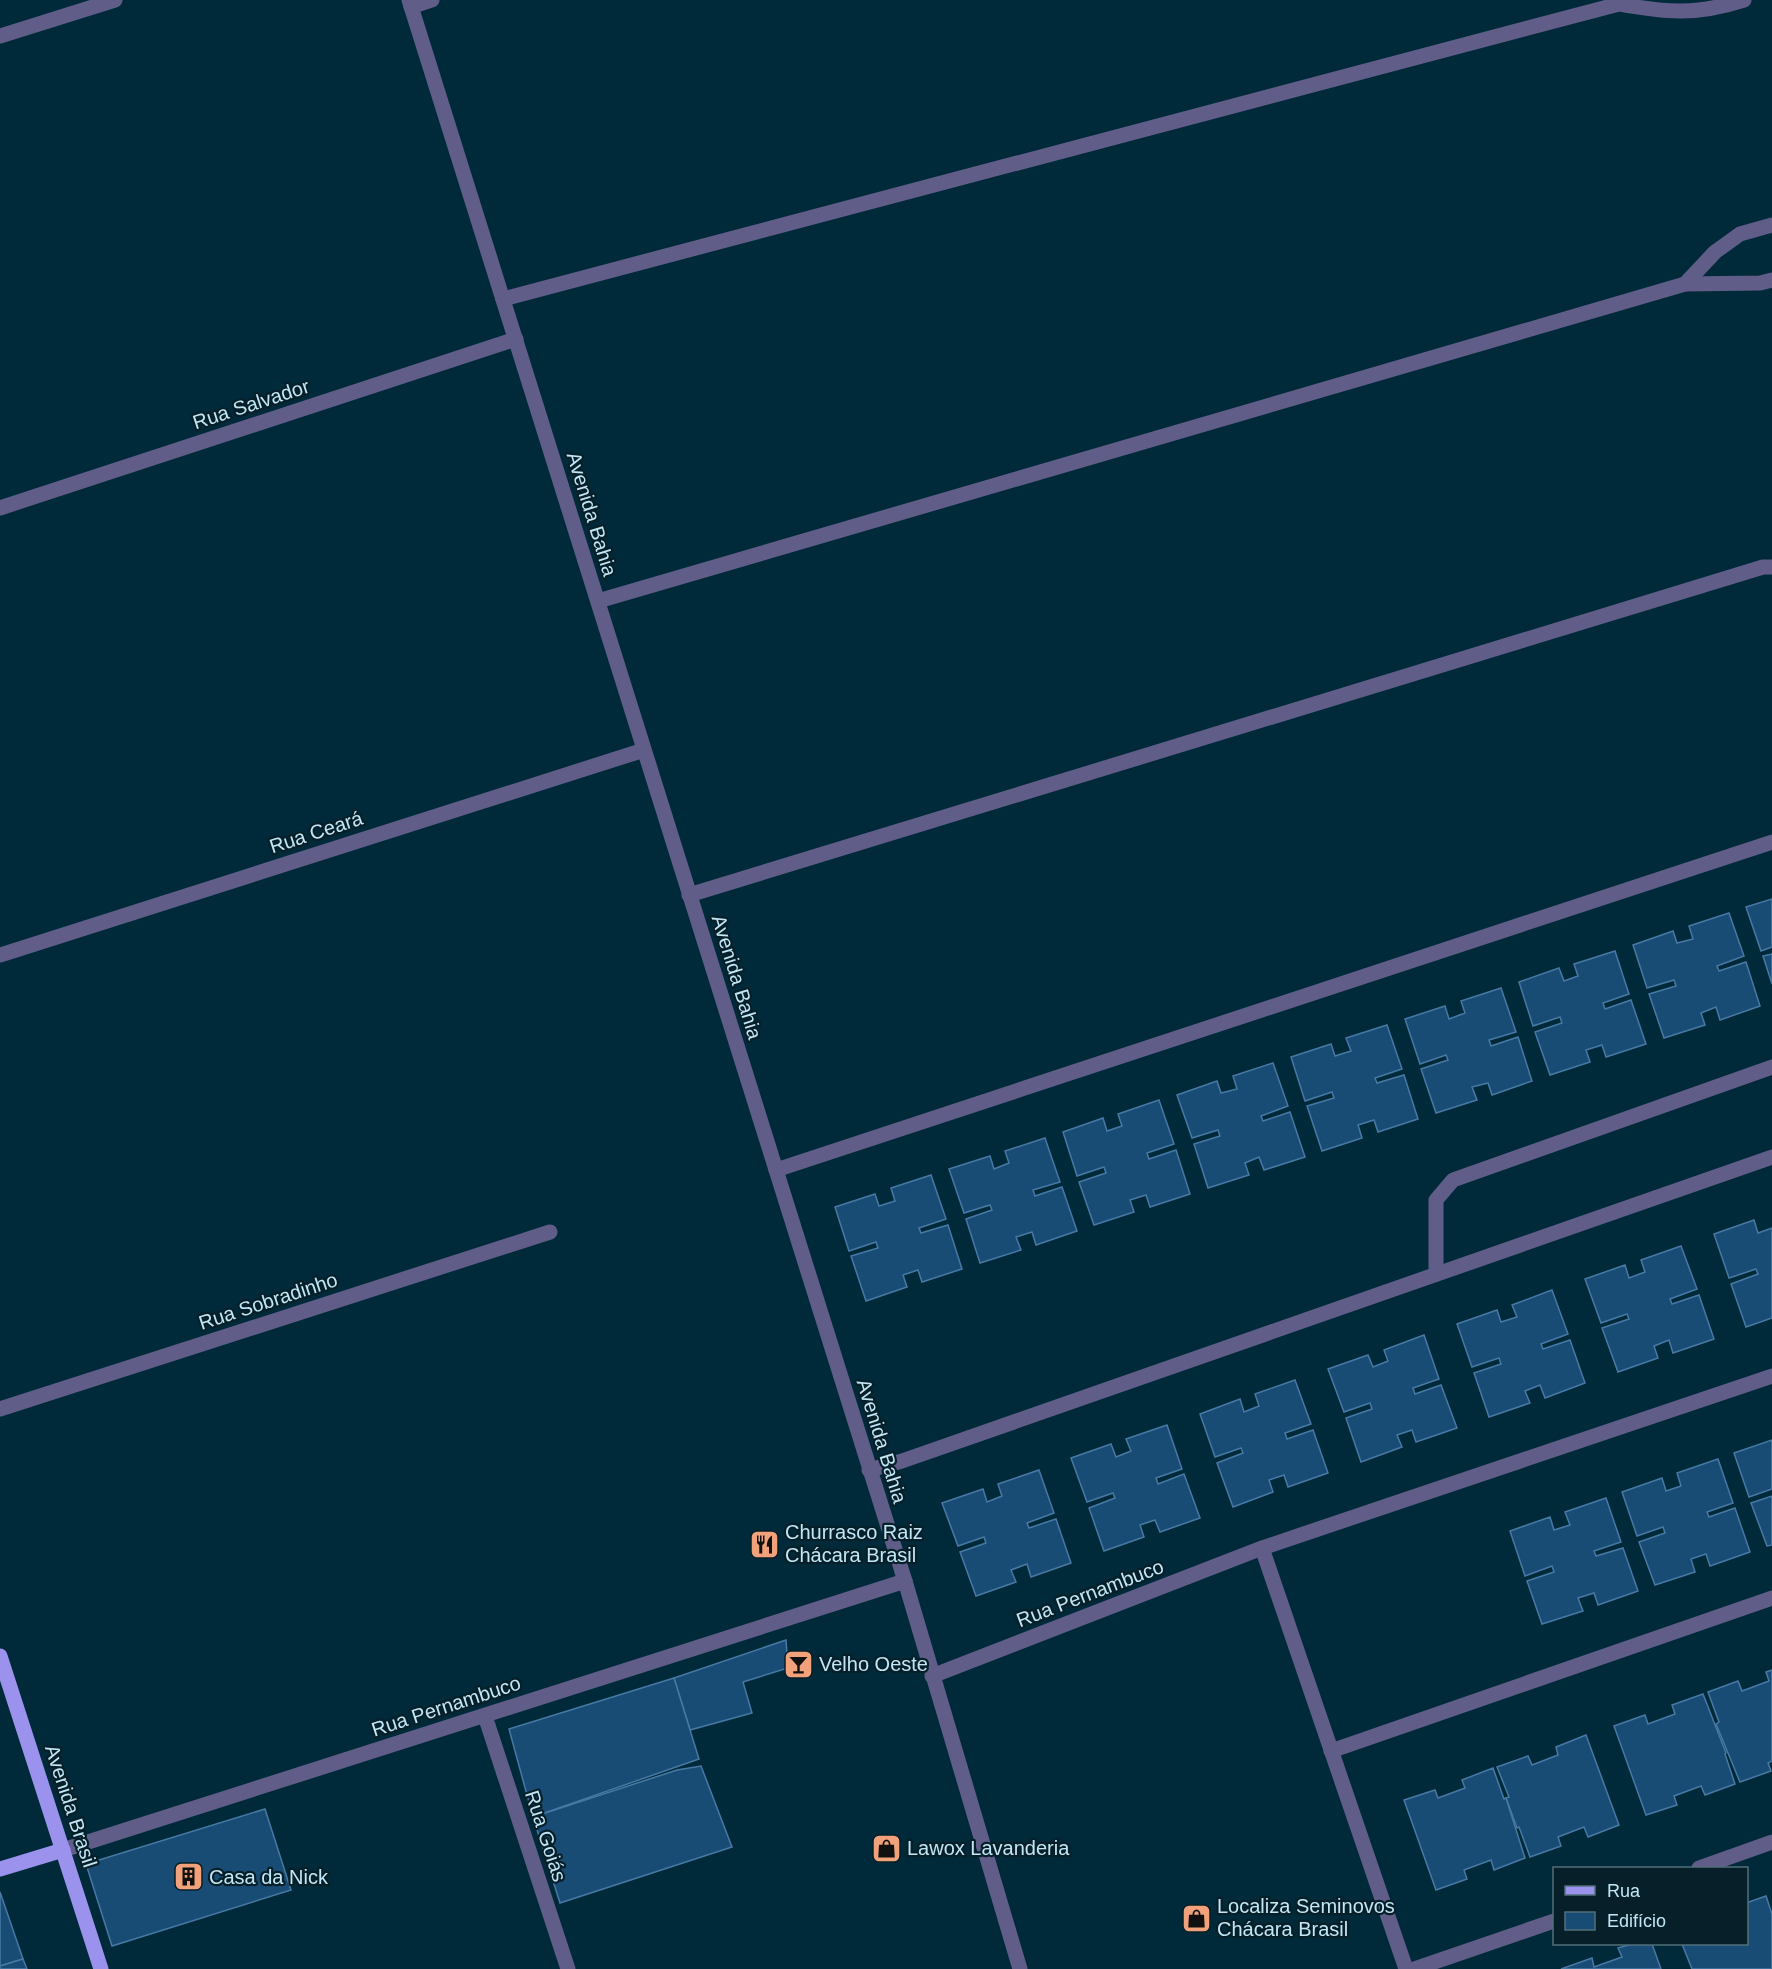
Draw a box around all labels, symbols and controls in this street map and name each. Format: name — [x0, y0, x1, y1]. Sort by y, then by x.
street label: Rua Salvador — [190, 375, 312, 433]
street label: Avenida Bahia — [563, 449, 622, 580]
street label: Rua Ceará — [267, 806, 366, 857]
street label: Avenida Bahia — [708, 912, 767, 1043]
street label: Rua Sobradinho — [196, 1268, 340, 1334]
street label: Avenida Bahia — [853, 1376, 912, 1507]
place label: Churrasco Raiz Chácara Brasil — [785, 1521, 923, 1566]
restaurant icon: Churrasco Raiz Chácara Brasil — [748, 1528, 780, 1560]
street label: Rua Pernambuco — [1013, 1555, 1167, 1631]
bar icon: Velho Oeste — [782, 1648, 814, 1680]
place label: Velho Oeste — [819, 1653, 928, 1675]
street label: Rua Pernambuco — [369, 1671, 523, 1741]
street label: Avenida Brasil — [41, 1742, 101, 1870]
street label: Rua Goiás — [521, 1788, 571, 1884]
shop icon: Lawox Lavanderia — [870, 1832, 902, 1864]
place label: Lawox Lavanderia — [907, 1837, 1070, 1859]
building icon: Casa da Nick — [172, 1861, 204, 1893]
place label: Casa da Nick — [209, 1866, 329, 1888]
legend — [1553, 1867, 1748, 1945]
text: Rua — [1607, 1881, 1641, 1901]
place label: Localiza Seminovos Chácara Brasil — [1217, 1895, 1395, 1940]
shop icon: Localiza Seminovos Chácara Brasil — [1180, 1902, 1212, 1934]
text: Edifício — [1607, 1911, 1666, 1931]

